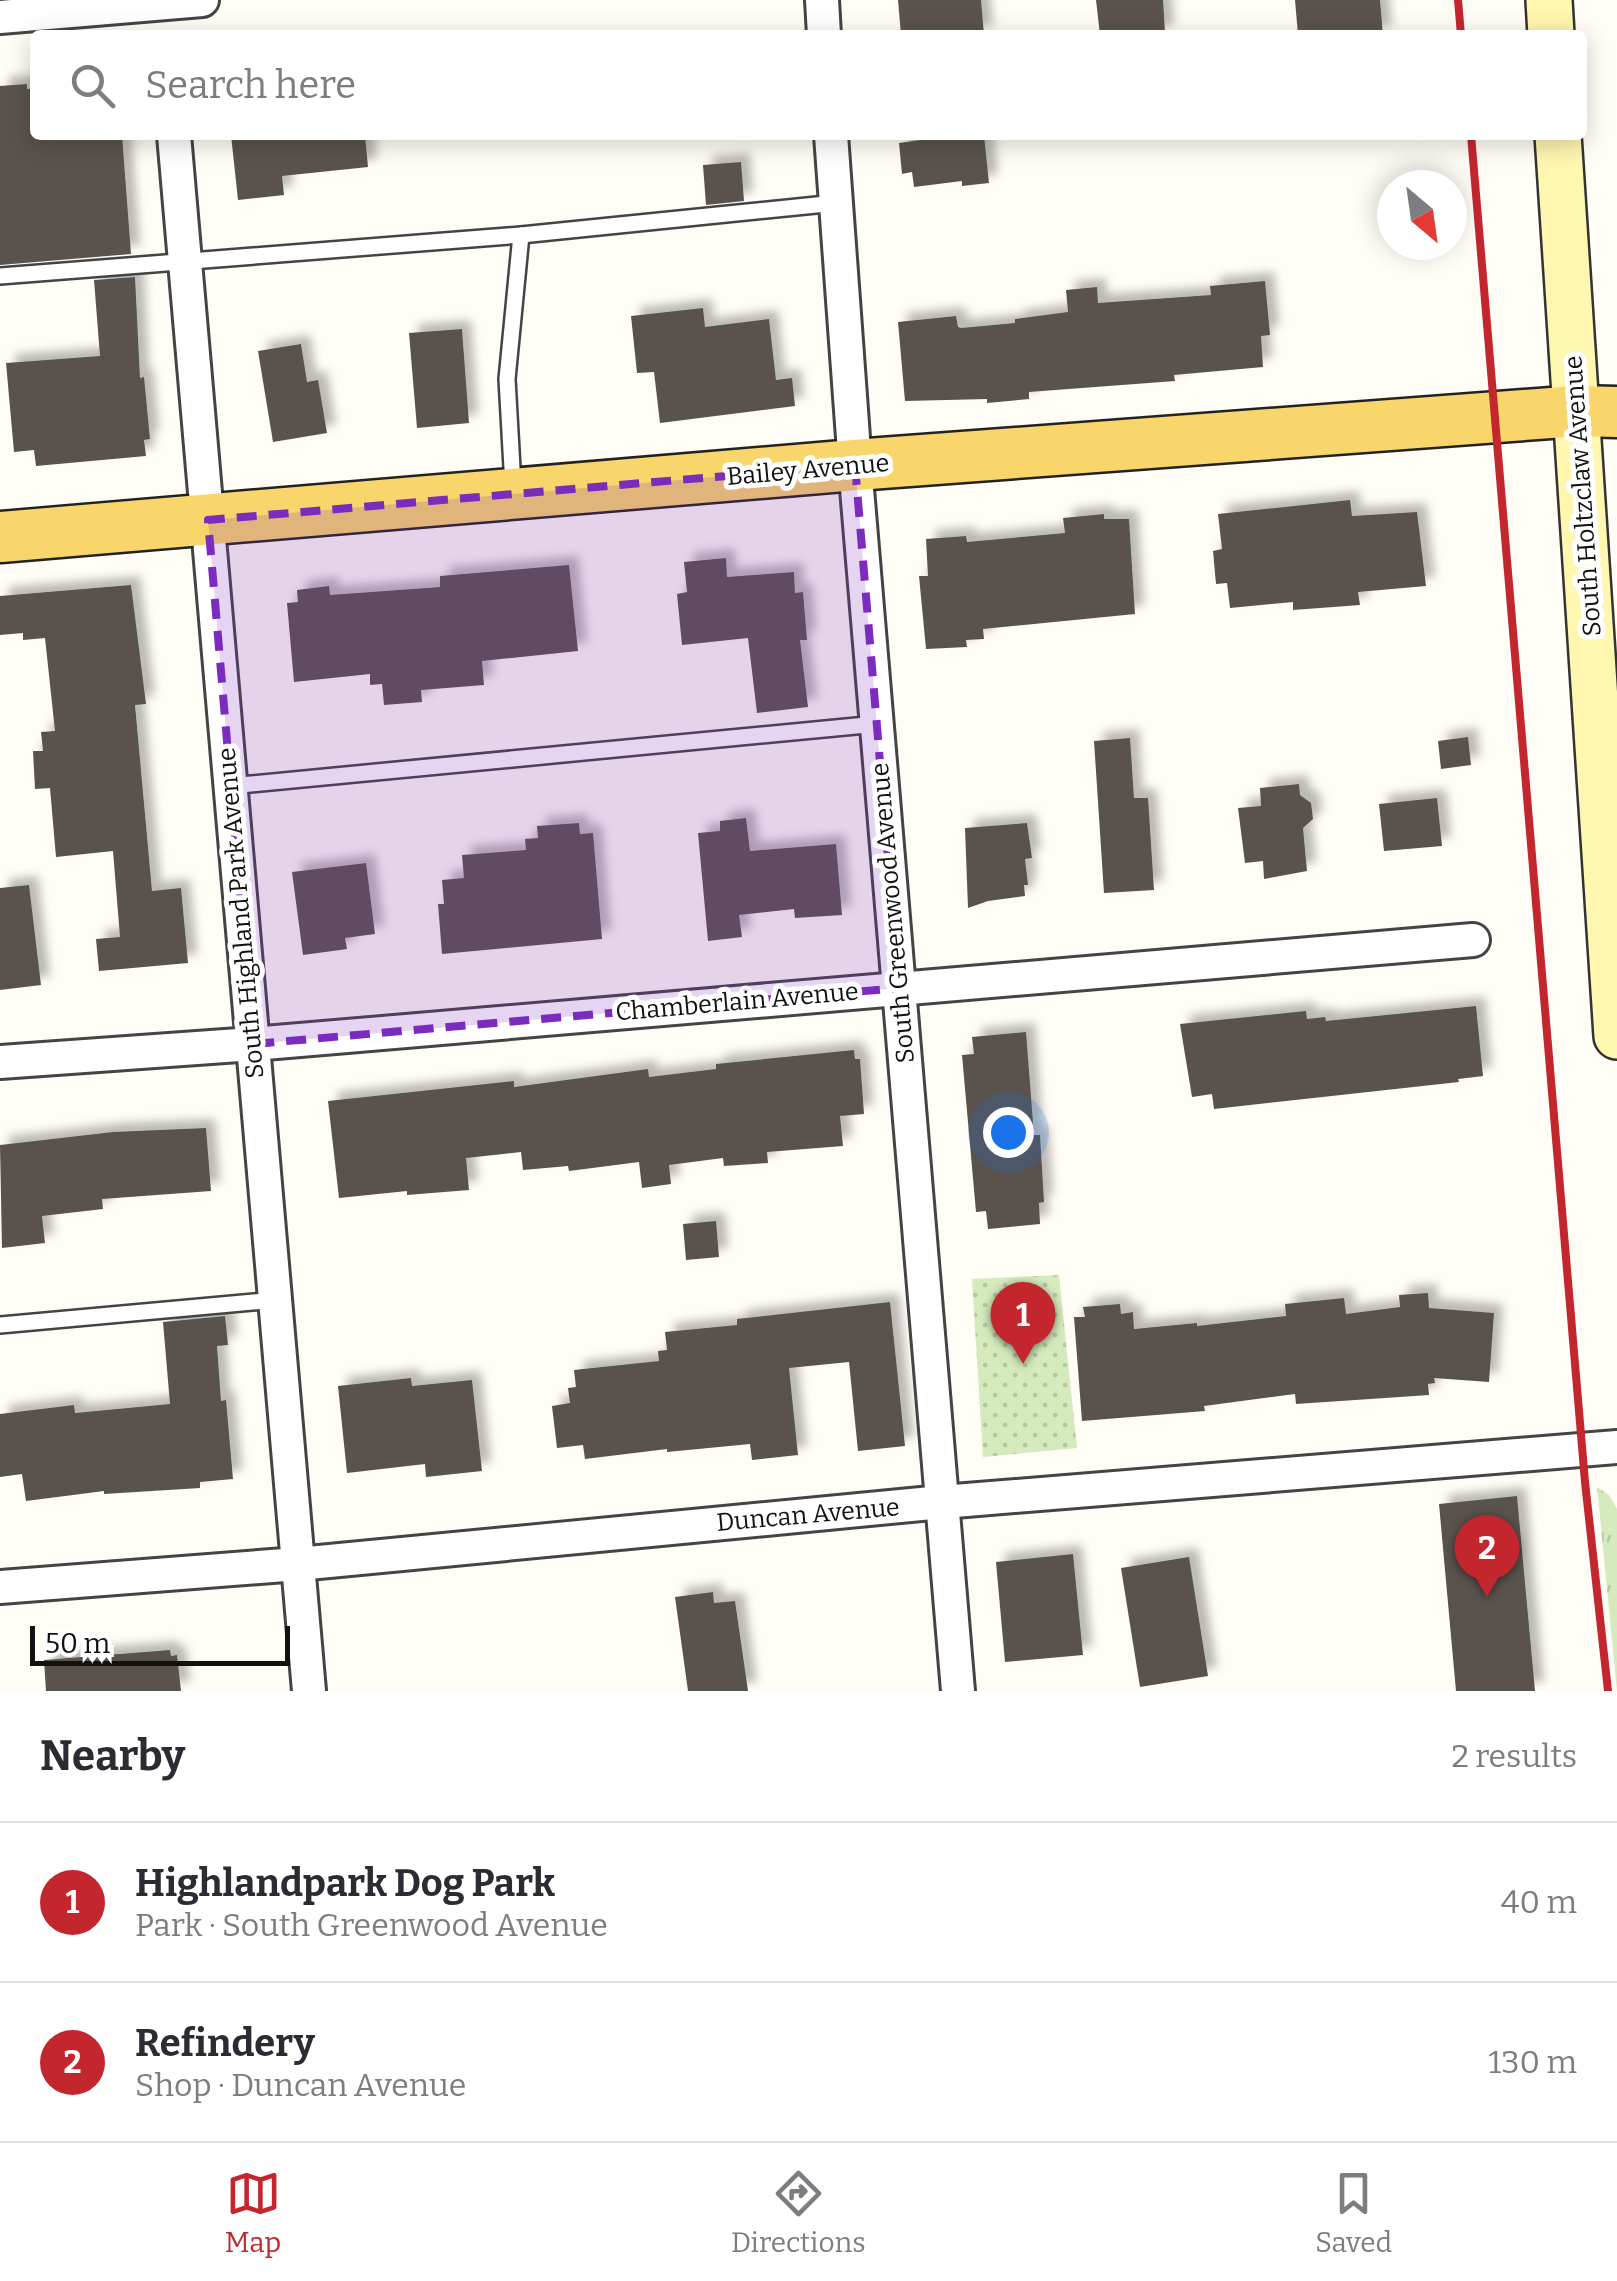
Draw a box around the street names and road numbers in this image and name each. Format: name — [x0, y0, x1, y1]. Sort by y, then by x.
street label: South Holtzclaw Avenue — [1558, 355, 1608, 637]
street label: Bailey Avenue — [725, 448, 891, 492]
street label: South Highland Park Avenue — [212, 746, 270, 1080]
street label: South Greenwood Avenue — [865, 762, 921, 1064]
street label: Chamberlain Avenue — [614, 976, 860, 1028]
street label: Duncan Avenue — [715, 1492, 901, 1538]

